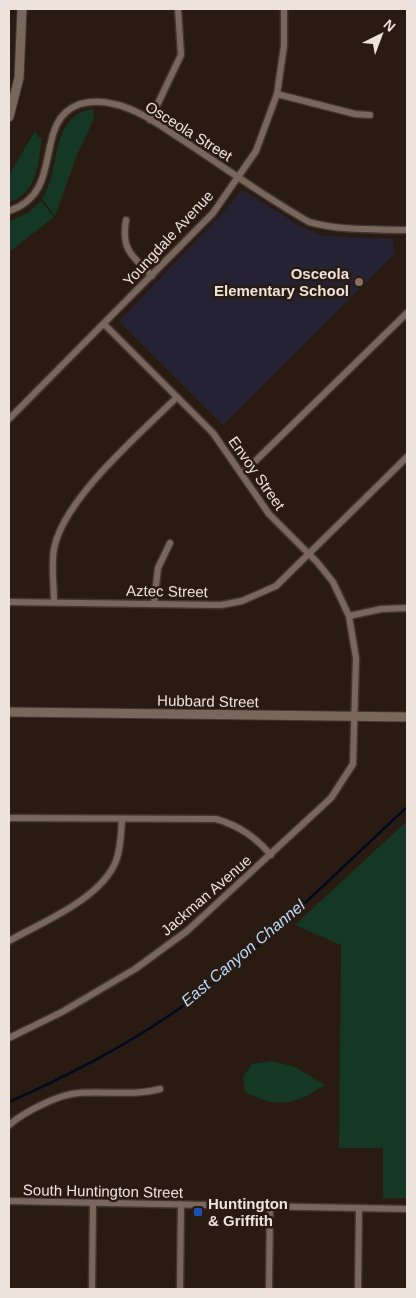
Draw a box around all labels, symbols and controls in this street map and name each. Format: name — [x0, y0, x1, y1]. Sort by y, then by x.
north arrow — [356, 10, 406, 60]
text: N — [381, 16, 399, 35]
street label: Osceola Street — [142, 98, 236, 165]
street label: Youngdale Avenue — [119, 187, 217, 289]
place label: Osceola Elementary School — [214, 265, 350, 299]
marker: Osceola Elementary School — [353, 276, 365, 288]
street label: Envoy Street — [225, 433, 289, 514]
street label: Aztec Street — [126, 582, 209, 600]
street label: Hubbard Street — [157, 692, 260, 710]
street label: Jackman Avenue — [157, 851, 255, 939]
water label: East Canyon Channel — [178, 896, 308, 1010]
street label: South Huntington Street — [23, 1181, 184, 1201]
place label: Huntington & Griffith — [208, 1195, 288, 1229]
marker: Huntington & Griffith — [192, 1206, 204, 1218]

